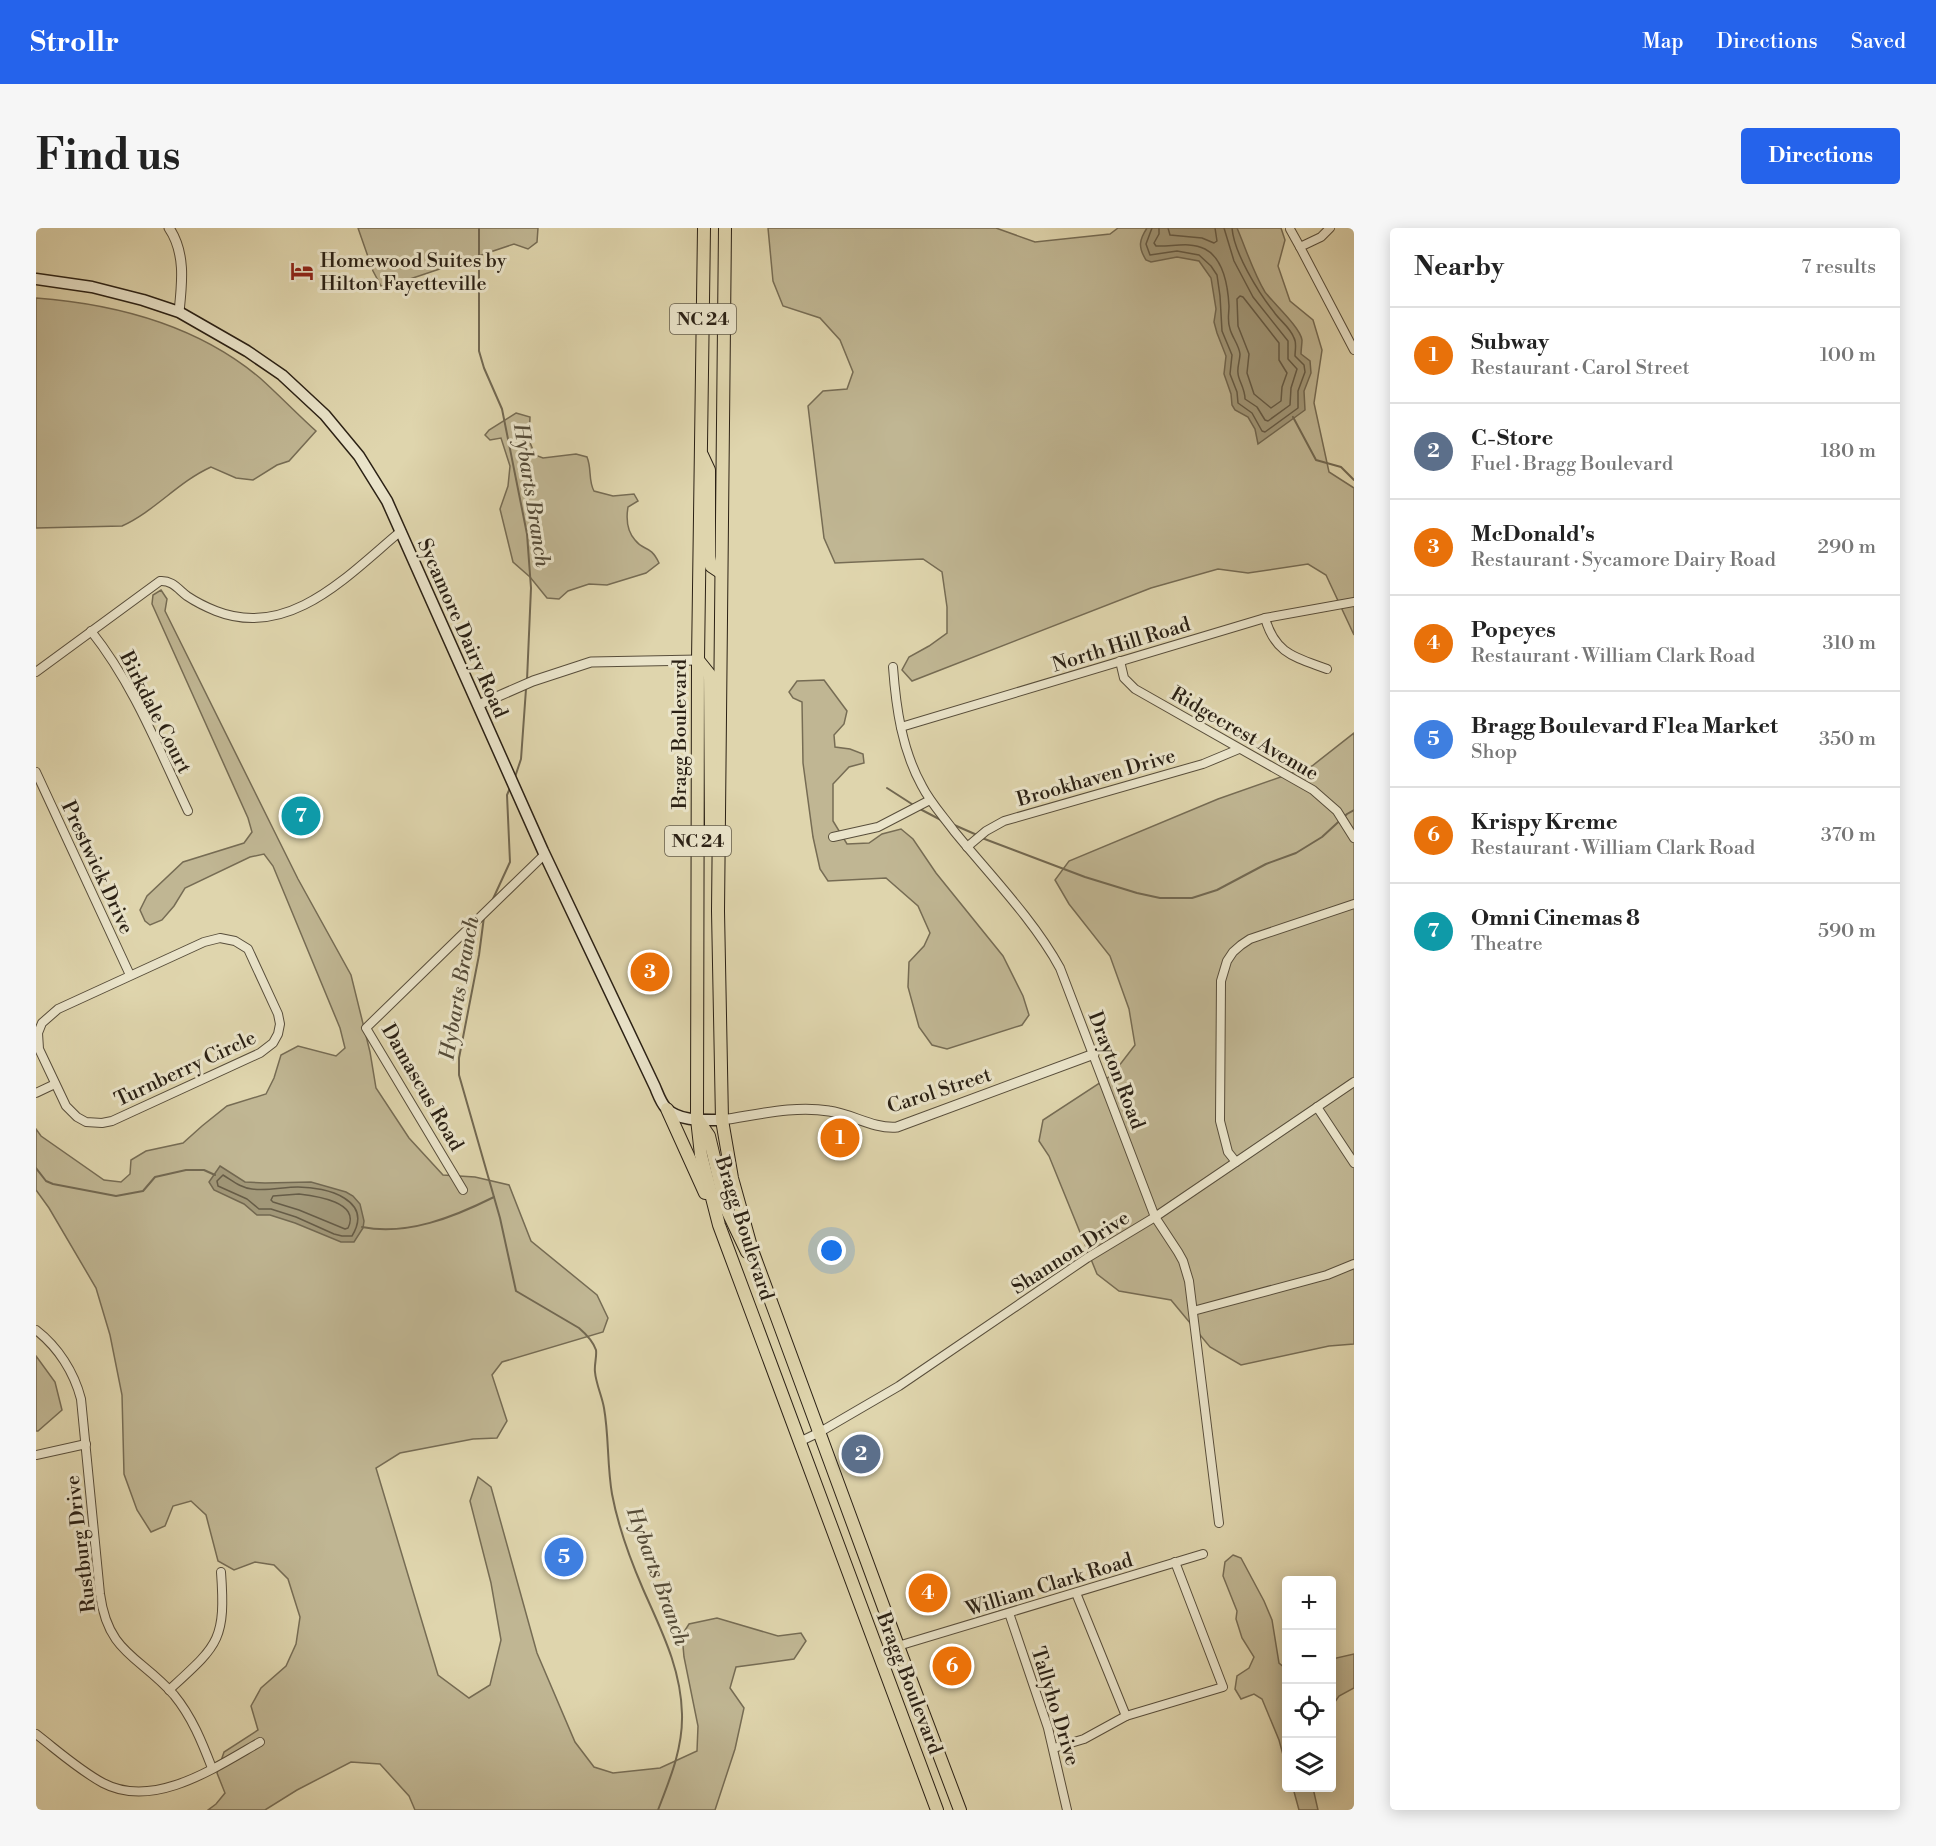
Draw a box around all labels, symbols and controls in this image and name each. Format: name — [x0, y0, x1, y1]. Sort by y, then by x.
text: Strollr — [30, 25, 119, 60]
text: Map — [1642, 29, 1684, 55]
text: Directions — [1717, 29, 1818, 55]
text: Saved — [1851, 29, 1906, 55]
button: Directions — [1741, 128, 1900, 184]
text: Find us — [36, 130, 180, 183]
place label: Homewood Suites by Hilton Fayetteville — [320, 249, 507, 297]
text: Nearby — [1414, 251, 1504, 283]
text: 7 results — [1801, 255, 1876, 280]
hotel icon: Homewood Suites by Hilton Fayetteville — [289, 258, 315, 284]
road number: NC 24 — [670, 304, 736, 334]
text: Subway — [1471, 329, 1549, 356]
text: 1 — [1429, 343, 1438, 368]
text: 100 m — [1820, 343, 1876, 368]
text: Restaurant · Carol Street — [1471, 356, 1690, 381]
water label: Hybarts Branch — [507, 420, 555, 569]
text: C-Store — [1471, 425, 1553, 452]
text: 2 — [1427, 439, 1440, 464]
text: 180 m — [1821, 439, 1876, 464]
text: Fuel · Bragg Boulevard — [1471, 452, 1673, 477]
text: McDonald's — [1471, 521, 1595, 548]
street label: Sycamore Dairy Road — [411, 535, 513, 723]
text: 3 — [1427, 535, 1440, 560]
text: 290 m — [1818, 535, 1876, 560]
text: Restaurant · Sycamore Dairy Road — [1471, 548, 1776, 573]
street label: North Hill Road — [1049, 612, 1194, 678]
text: Popeyes — [1471, 617, 1556, 644]
text: 4 — [1427, 631, 1440, 656]
text: 310 m — [1823, 631, 1876, 656]
text: Restaurant · William Clark Road — [1471, 644, 1755, 669]
street label: Birkdale Court — [113, 647, 196, 778]
street label: Bragg Boulevard — [668, 658, 693, 810]
street label: Ridgecrest Avenue — [1166, 682, 1323, 787]
text: Bragg Boulevard Flea Market — [1471, 713, 1778, 740]
text: 5 — [1427, 727, 1440, 752]
text: 350 m — [1819, 727, 1876, 752]
text: Shop — [1471, 740, 1517, 765]
street label: Brookhaven Drive — [1013, 744, 1179, 813]
pin: 7 — [282, 794, 320, 838]
street label: Prestwick Drive — [55, 797, 138, 938]
text: Krispy Kreme — [1471, 809, 1617, 836]
text: 6 — [1427, 823, 1440, 848]
text: 370 m — [1821, 823, 1876, 848]
road number: NC 24 — [665, 826, 731, 856]
text: Restaurant · William Clark Road — [1471, 836, 1755, 861]
text: Omni Cinemas 8 — [1471, 905, 1640, 932]
water label: Hybarts Branch — [434, 914, 485, 1063]
text: 7 — [1428, 919, 1439, 944]
text: 590 m — [1818, 919, 1876, 944]
text: Theatre — [1471, 932, 1543, 957]
pin: 3 — [630, 950, 670, 994]
street label: Drayton Road — [1082, 1008, 1150, 1134]
street label: Damascus Road — [375, 1020, 469, 1156]
street label: Turnberry Circle — [111, 1026, 260, 1113]
street label: Carol Street — [884, 1063, 995, 1120]
pin: 1 — [820, 1116, 860, 1160]
street label: Bragg Boulevard — [708, 1152, 779, 1304]
street label: Shannon Drive — [1007, 1206, 1134, 1301]
your location — [817, 1236, 846, 1265]
pin: 2 — [842, 1432, 880, 1476]
street label: Rustburg Drive — [61, 1474, 102, 1614]
water label: Hybarts Branch — [620, 1503, 694, 1649]
pin: 5 — [544, 1534, 584, 1580]
street label: William Clark Road — [962, 1548, 1137, 1623]
pin: 4 — [908, 1570, 948, 1616]
map controls — [1282, 1576, 1336, 1792]
button: + — [1282, 1576, 1336, 1630]
street label: Bragg Boulevard — [870, 1608, 947, 1759]
button: − — [1282, 1630, 1336, 1684]
pin: 6 — [932, 1644, 972, 1688]
street label: Tallyho Drive — [1025, 1644, 1084, 1769]
button: locate — [1282, 1684, 1336, 1738]
button: layers — [1282, 1738, 1336, 1792]

